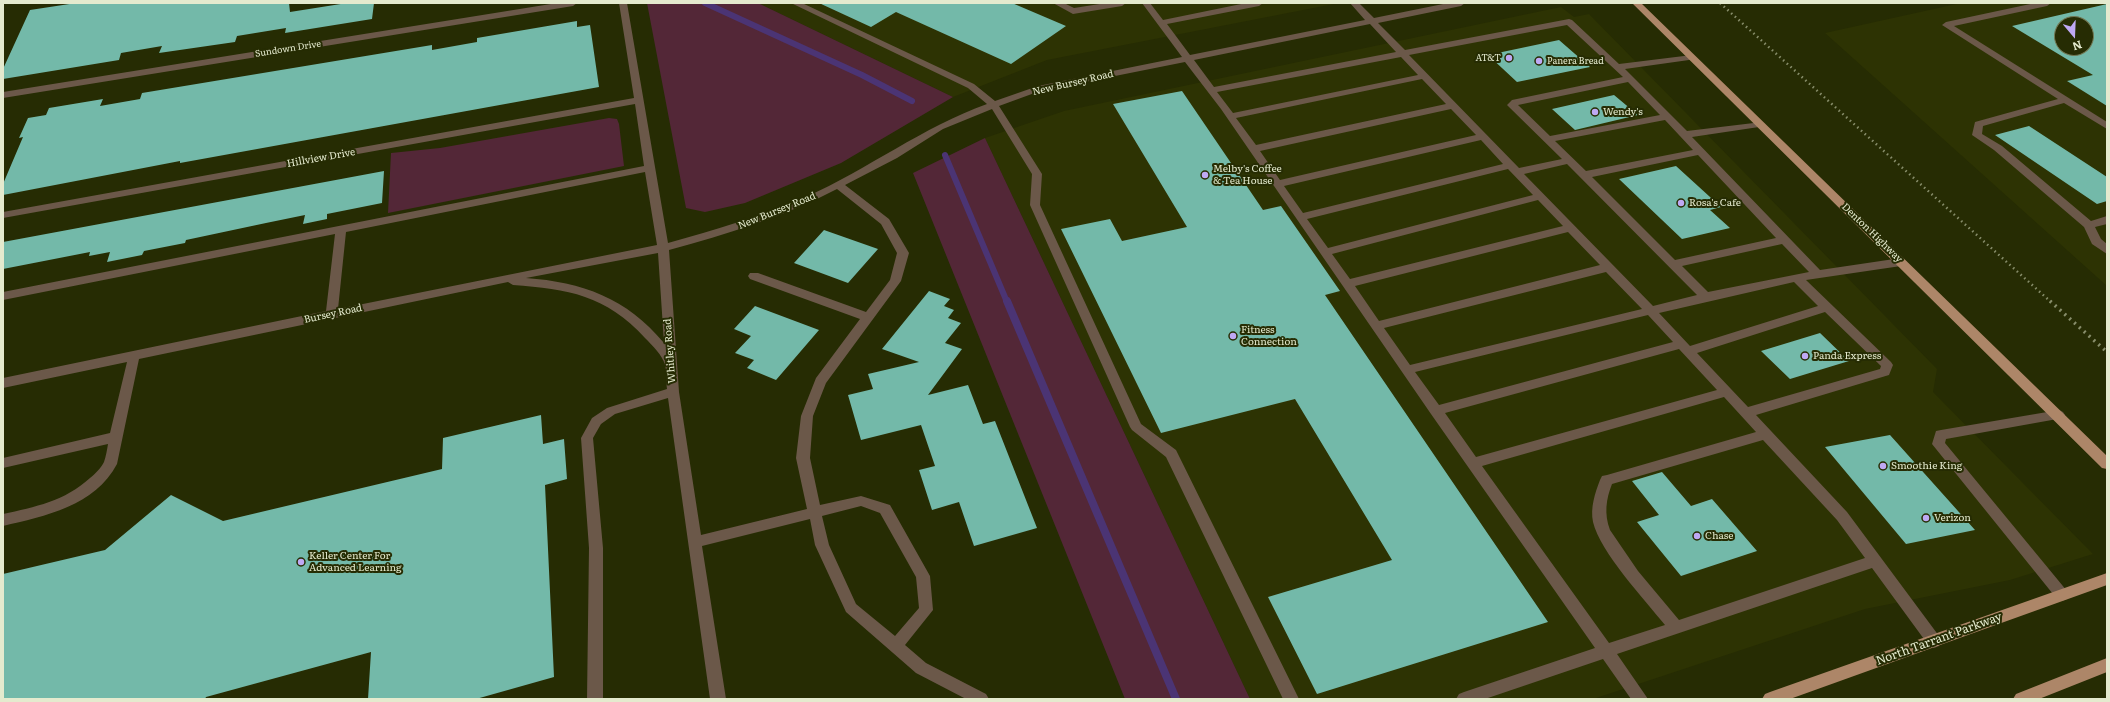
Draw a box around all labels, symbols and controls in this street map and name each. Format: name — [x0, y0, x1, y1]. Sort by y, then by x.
north arrow — [2054, 16, 2094, 56]
text: N — [2071, 37, 2085, 55]
street label: Sundown Drive — [254, 38, 322, 60]
place label: AT&T — [1475, 53, 1501, 63]
marker: AT&T — [1504, 53, 1514, 63]
marker: Panera Bread — [1534, 56, 1544, 66]
place label: Panera Bread — [1547, 56, 1604, 66]
street label: New Bursey Road — [1031, 68, 1115, 98]
place label: Wendy's — [1603, 106, 1643, 118]
marker: Wendy's — [1590, 107, 1600, 117]
street label: Hillview Drive — [286, 146, 356, 170]
place label: Melby's Coffee & Tea House — [1213, 163, 1282, 186]
marker: Melby's Coffee & Tea House — [1200, 170, 1210, 180]
street label: New Bursey Road — [736, 190, 818, 232]
place label: Rosa's Cafe — [1689, 197, 1741, 209]
marker: Rosa's Cafe — [1676, 198, 1686, 208]
street label: Denton Highway — [1839, 201, 1905, 265]
street label: Bursey Road — [303, 302, 363, 326]
street label: Whitley Road — [662, 318, 678, 384]
place label: Fitness Connection — [1241, 324, 1297, 348]
marker: Fitness Connection — [1228, 331, 1238, 341]
place label: Panda Express — [1813, 350, 1881, 362]
marker: Panda Express — [1800, 351, 1810, 361]
place label: Smoothie King — [1891, 460, 1962, 472]
marker: Smoothie King — [1878, 461, 1888, 471]
place label: Verizon — [1934, 512, 1971, 524]
marker: Verizon — [1921, 513, 1931, 523]
place label: Chase — [1705, 530, 1734, 542]
marker: Chase — [1692, 531, 1702, 541]
place label: Keller Center For Advanced Learning — [309, 550, 402, 574]
marker: Keller Center For Advanced Learning — [296, 557, 306, 567]
street label: North Tarrant Parkway — [1874, 609, 2004, 669]

